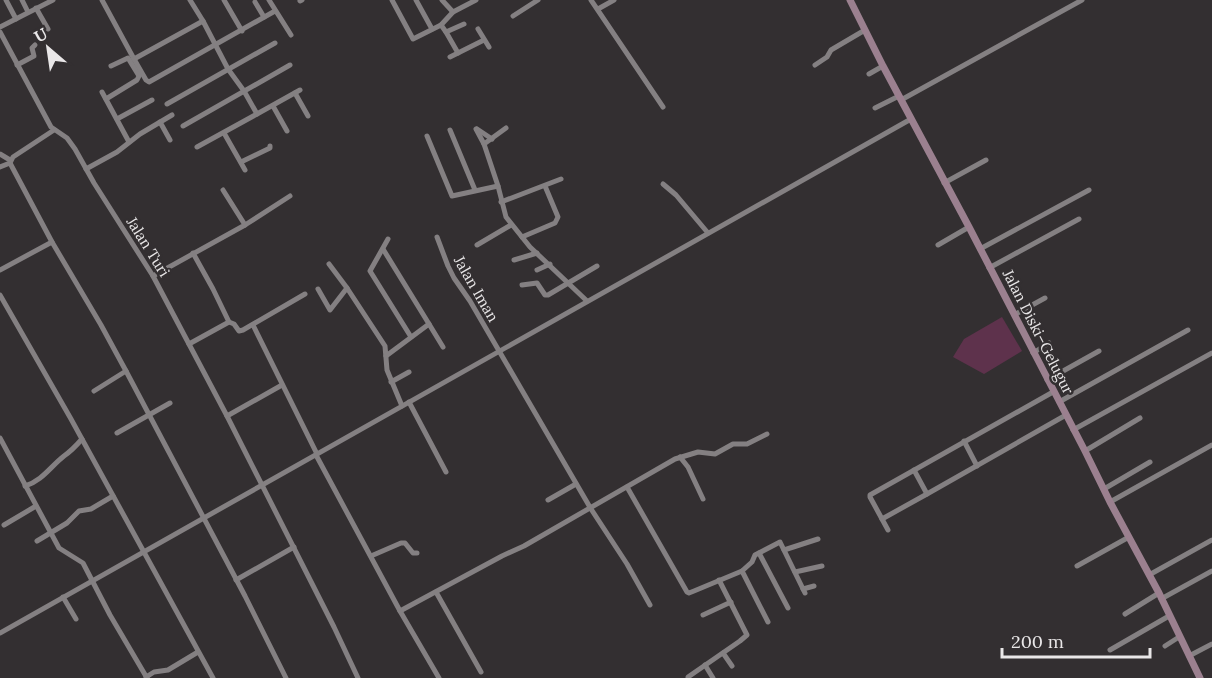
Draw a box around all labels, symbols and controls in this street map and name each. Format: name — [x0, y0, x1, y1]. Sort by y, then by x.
north arrow — [18, 18, 78, 78]
text: U — [31, 23, 51, 47]
street label: Jalan Turi — [122, 212, 174, 280]
street label: Jalan Iman — [449, 251, 503, 325]
street label: Jalan Diski–Gelugur — [998, 265, 1078, 398]
scale bar — [1002, 621, 1150, 659]
text: 200 m — [1011, 630, 1064, 653]

